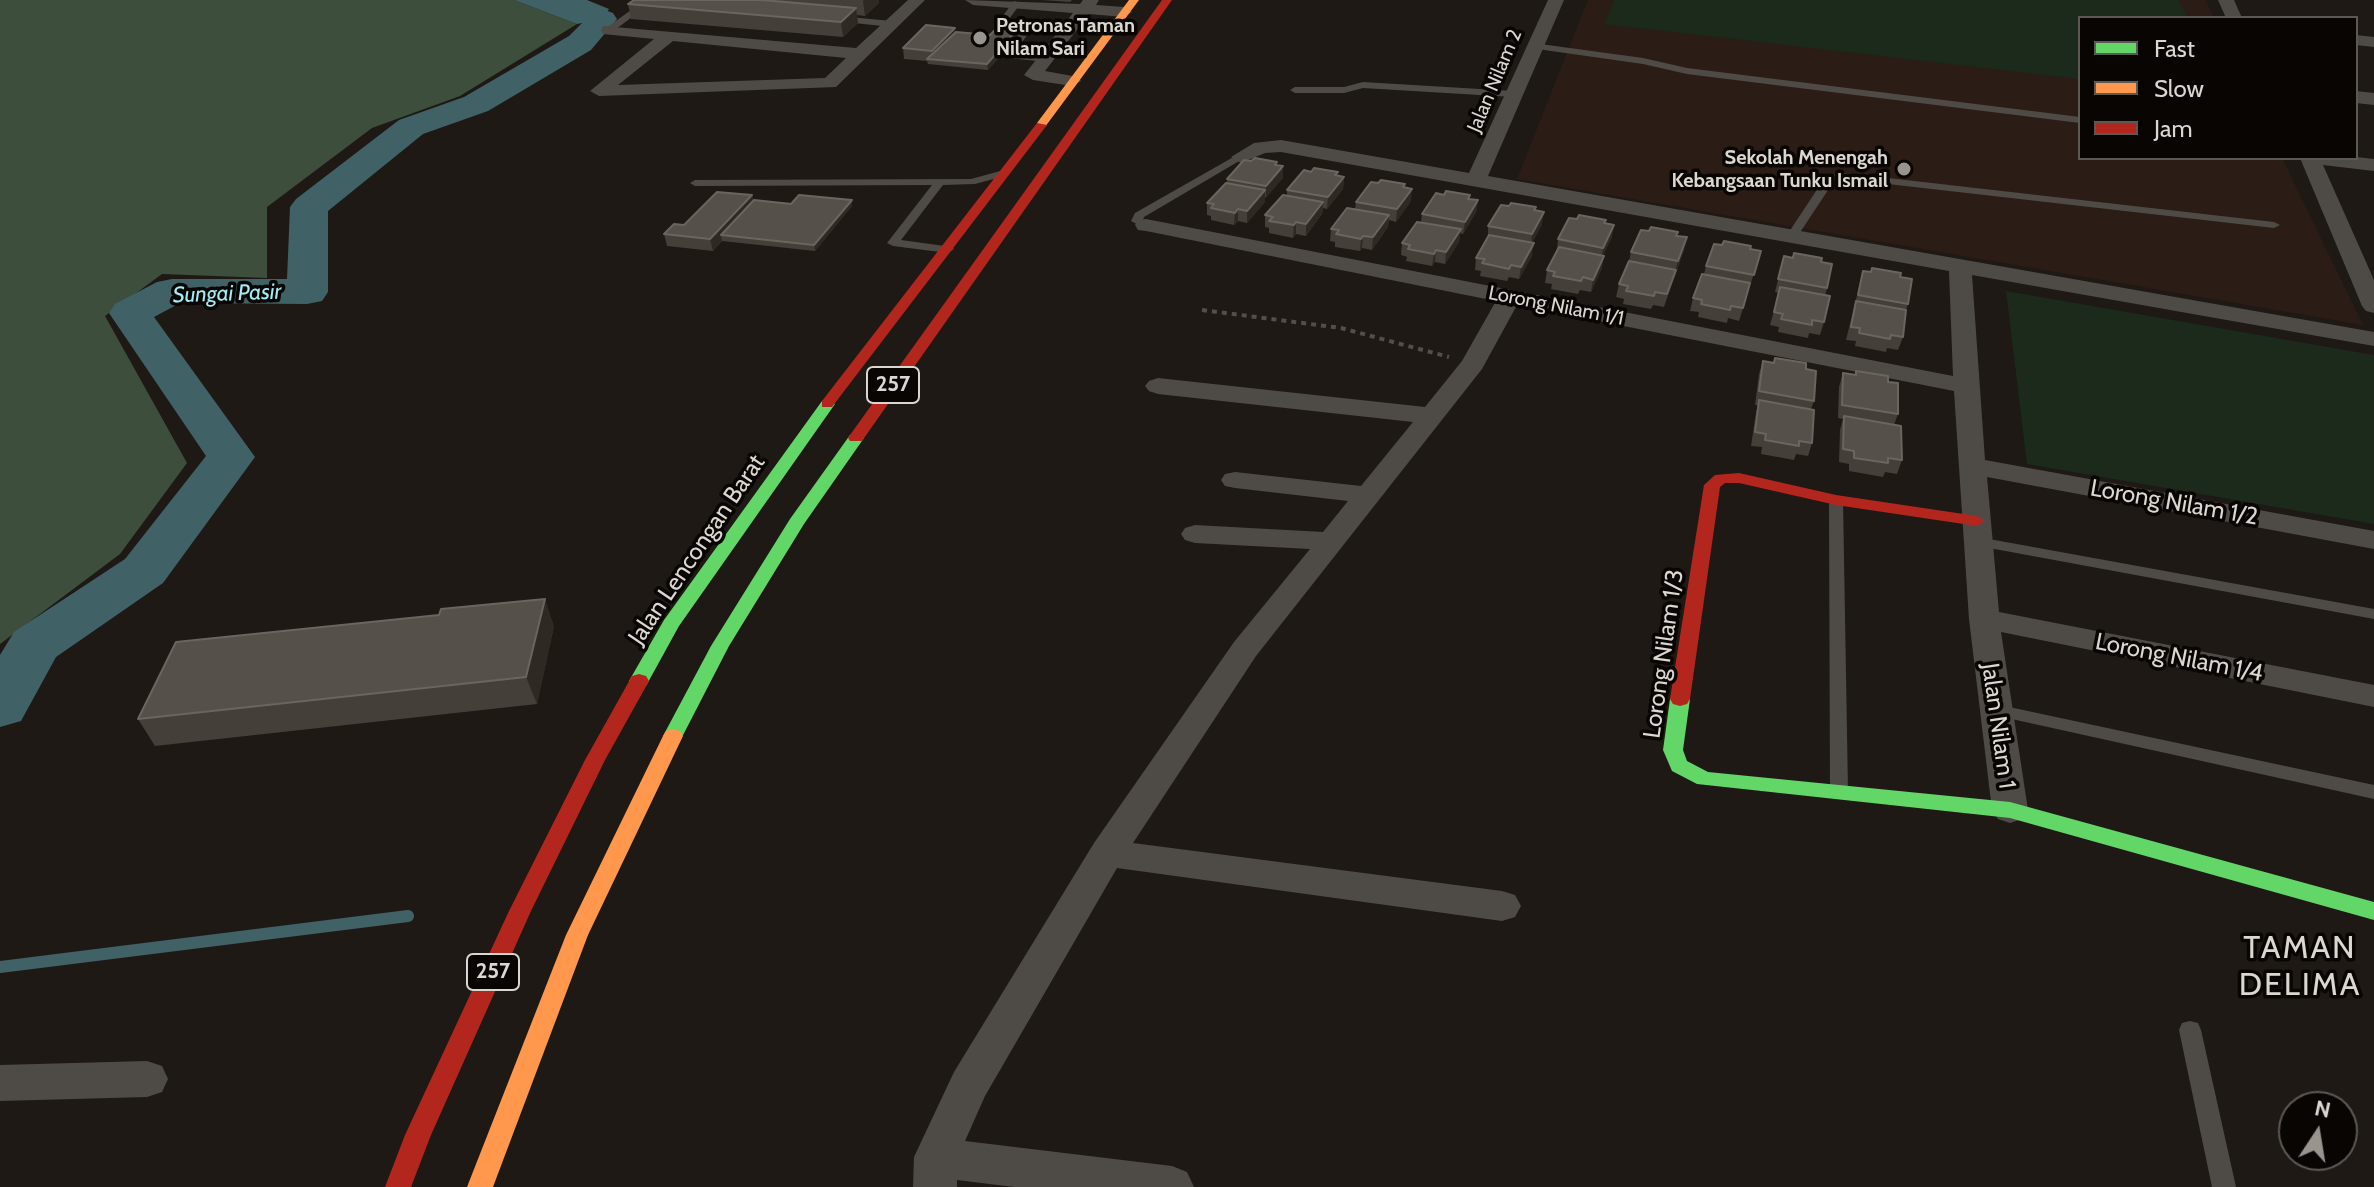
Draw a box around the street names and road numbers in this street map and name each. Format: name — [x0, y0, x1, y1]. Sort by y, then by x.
street label: Jalan Nilam 2 — [1463, 26, 1527, 136]
street label: Lorong Nilam 1/1 — [1486, 281, 1626, 331]
road number: 257 — [867, 367, 919, 403]
street label: Jalan Lencongan Barat — [623, 449, 771, 651]
street label: Lorong Nilam 1/2 — [2088, 474, 2260, 532]
street label: Lorong Nilam 1/3 — [1638, 568, 1690, 740]
street label: Lorong Nilam 1/4 — [2093, 628, 2265, 688]
street label: Jalan Nilam 1 — [1975, 661, 2021, 791]
road number: 257 — [467, 954, 519, 990]

